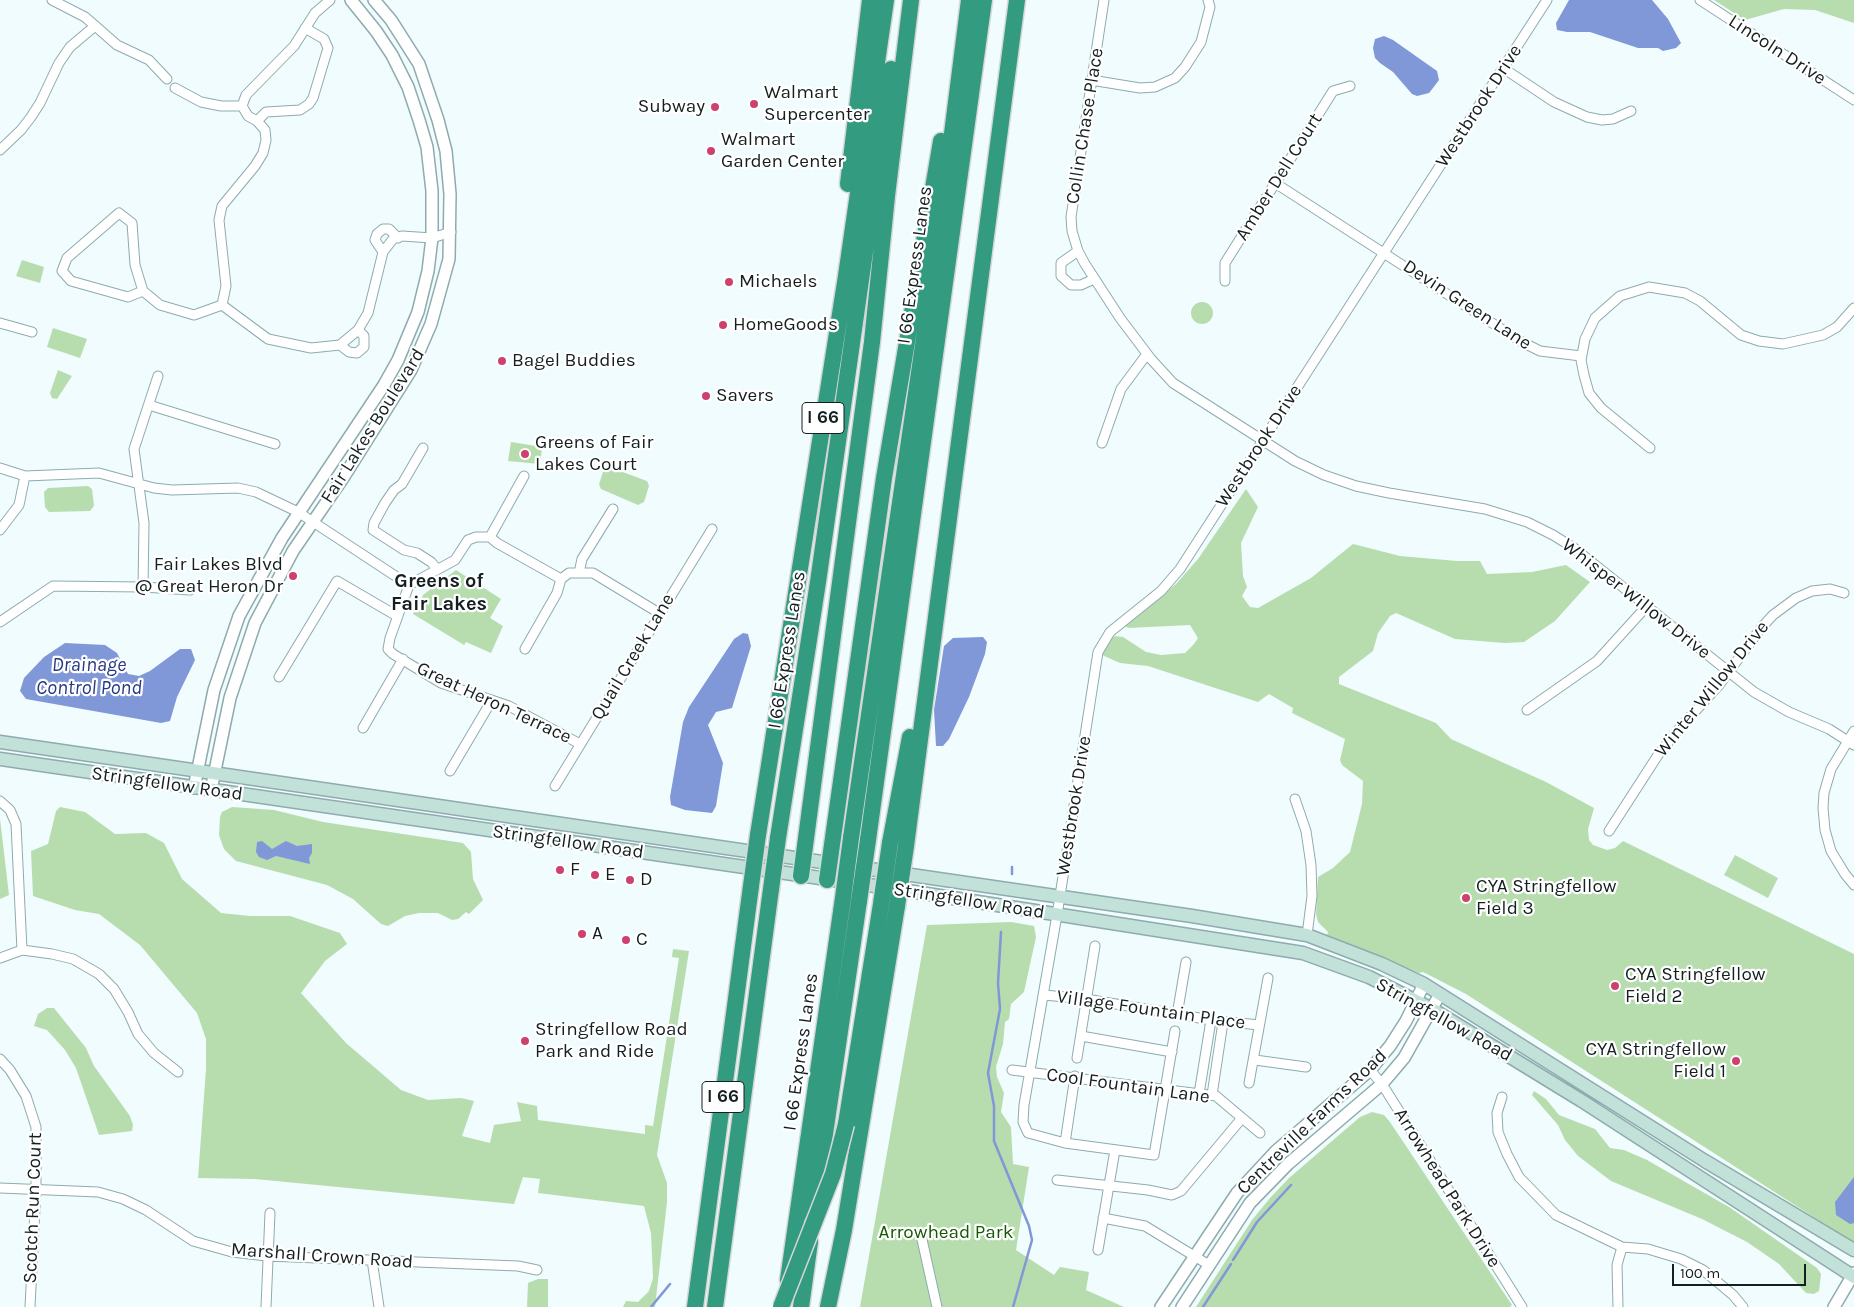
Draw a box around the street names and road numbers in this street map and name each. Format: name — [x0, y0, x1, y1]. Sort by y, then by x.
street label: Lincoln Drive — [1724, 10, 1830, 90]
street label: Westbrook Drive — [1431, 40, 1527, 172]
street label: Collin Chase Place — [1061, 46, 1109, 206]
street label: Amber Dell Court — [1231, 109, 1327, 245]
street label: I 66 Express Lanes — [893, 185, 937, 345]
street label: Devin Green Lane — [1398, 255, 1536, 355]
street label: Fair Lakes Boulevard — [316, 344, 430, 508]
street label: Westbrook Drive — [1211, 380, 1307, 512]
road number: I 66 — [802, 402, 844, 433]
street label: Whisper Willow Drive — [1557, 534, 1715, 664]
street label: I 66 Express Lanes — [763, 570, 811, 730]
street label: Quail Creek Lane — [586, 590, 680, 724]
street label: Winter Willow Drive — [1650, 616, 1774, 762]
street label: Great Heron Terrace — [413, 657, 575, 749]
street label: Westbrook Drive — [1052, 734, 1096, 878]
street label: Stringfellow Road — [90, 762, 244, 806]
street label: Stringfellow Road — [491, 820, 645, 864]
street label: Stringfellow Road — [892, 878, 1046, 924]
street label: I 66 Express Lanes — [779, 972, 823, 1132]
street label: Stringfellow Road — [1372, 973, 1516, 1067]
street label: Village Fountain Place — [1055, 985, 1247, 1035]
street label: Centreville Farms Road — [1232, 1044, 1392, 1200]
street label: Cool Fountain Lane — [1045, 1063, 1211, 1109]
road number: I 66 — [702, 1082, 744, 1112]
street label: Arrowhead Park Drive — [1389, 1104, 1505, 1272]
street label: Scotch Run Court — [19, 1132, 47, 1284]
street label: Marshall Crown Road — [230, 1238, 414, 1274]

